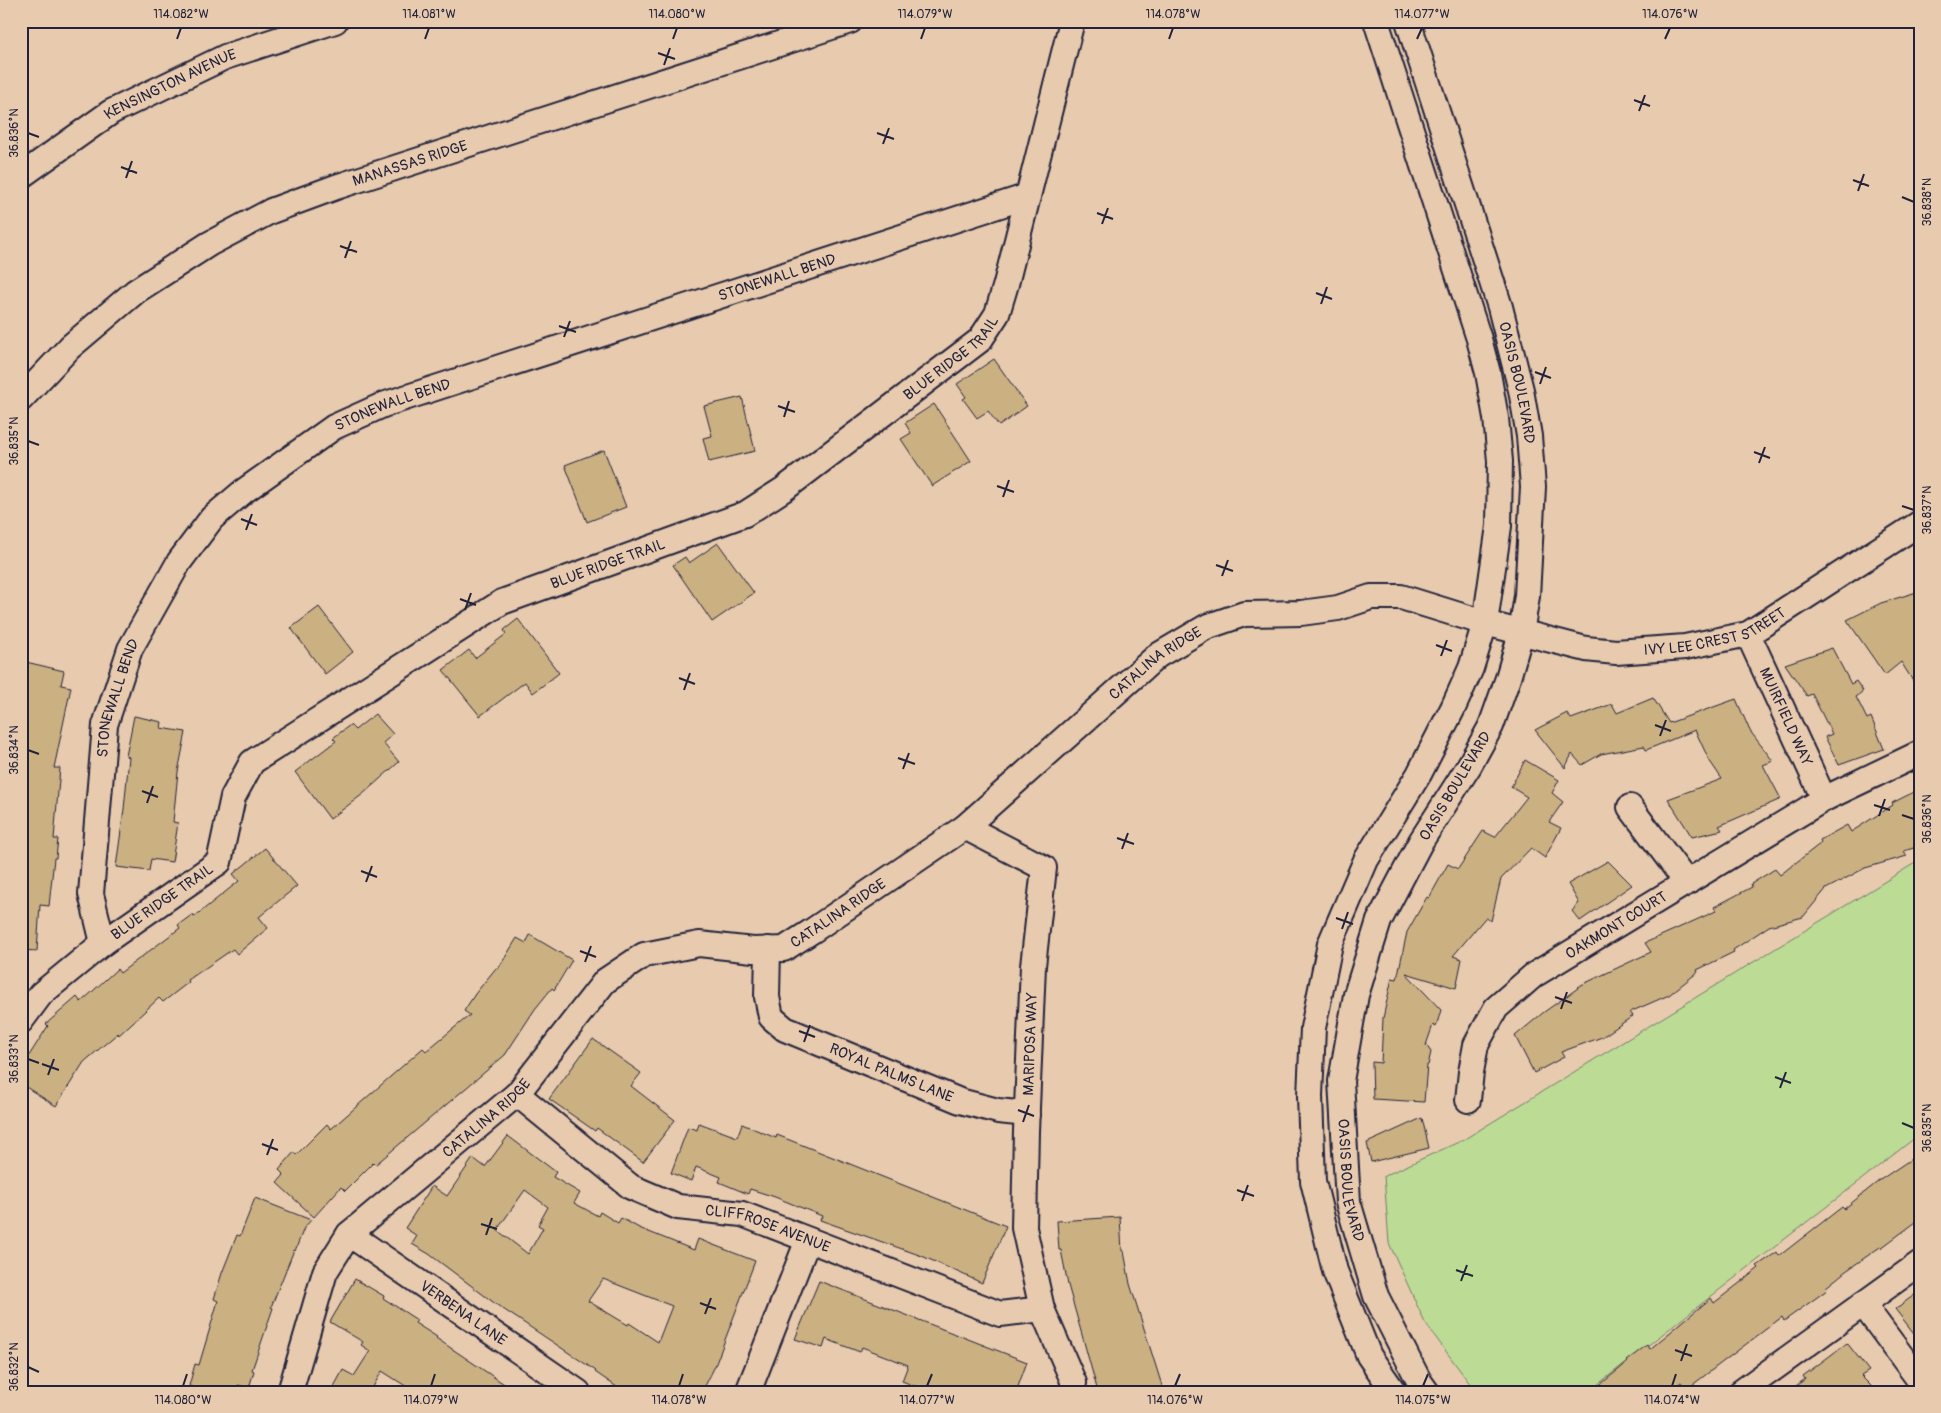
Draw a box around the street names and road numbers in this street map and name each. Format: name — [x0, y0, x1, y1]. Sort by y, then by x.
street label: KENSINGTON AVENUE — [100, 45, 239, 124]
street label: MANASSAS RIDGE — [350, 136, 470, 191]
street label: STONEWALL BEND — [716, 250, 838, 306]
street label: BLUE RIDGE TRAIL — [900, 313, 1003, 405]
street label: OASIS BOULEVARD — [1494, 320, 1539, 444]
street label: STONEWALL BEND — [332, 375, 453, 436]
street label: BLUE RIDGE TRAIL — [548, 535, 668, 594]
street label: IVY LEE CREST STREET — [1643, 603, 1789, 660]
street label: CATALINA RIDGE — [1105, 623, 1205, 704]
street label: STONEWALL BEND — [93, 636, 144, 758]
street label: MUIRFIELD WAY — [1755, 665, 1817, 769]
street label: OASIS BOULEVARD — [1415, 728, 1496, 844]
street label: BLUE RIDGE TRAIL — [107, 860, 217, 944]
street label: CATALINA RIDGE — [787, 874, 890, 952]
street label: OAKMONT COURT — [1562, 888, 1671, 964]
street label: MARIPOSA WAY — [1019, 992, 1042, 1096]
street label: ROYAL PALMS LANE — [827, 1039, 956, 1107]
street label: CATALINA RIDGE — [439, 1075, 535, 1162]
street label: OASIS BOULEVARD — [1333, 1118, 1368, 1244]
street label: CLIFFROSE AVENUE — [704, 1201, 833, 1257]
street label: VERBENA LANE — [416, 1277, 510, 1350]

